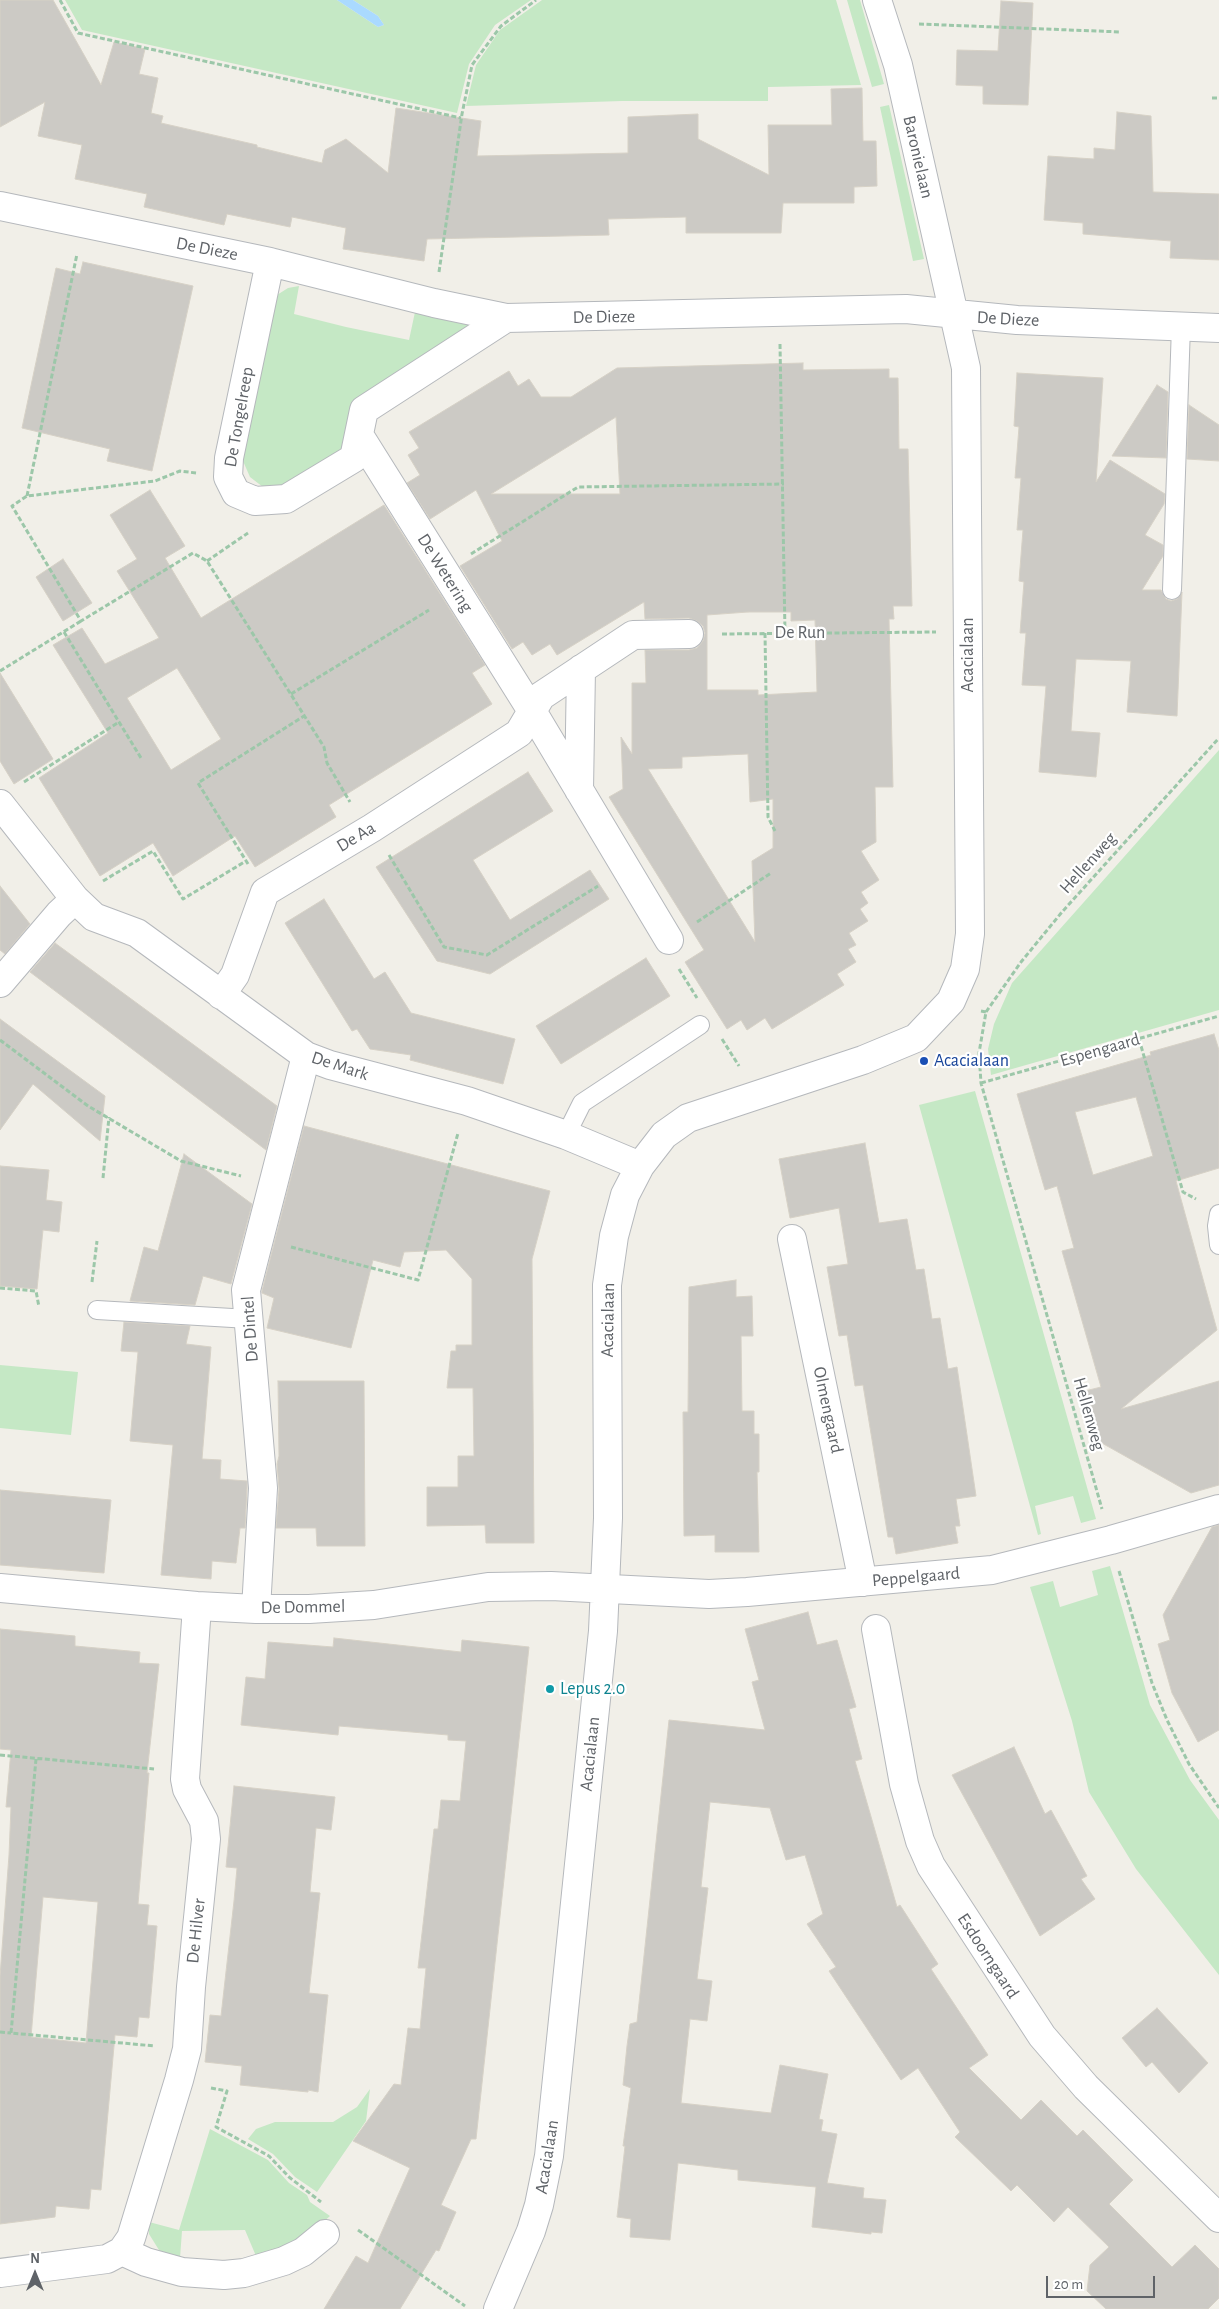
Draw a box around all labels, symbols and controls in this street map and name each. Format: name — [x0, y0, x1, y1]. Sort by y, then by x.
street label: Baronielaan — [898, 113, 938, 201]
street label: De Dieze — [174, 232, 240, 266]
street label: De Dieze — [572, 306, 636, 328]
street label: De Dieze — [976, 307, 1040, 331]
street label: De Tongelreep — [220, 365, 258, 469]
street label: De Wetering — [412, 530, 478, 616]
street label: Acacialaan — [957, 618, 979, 692]
street label: De Run — [775, 622, 825, 644]
street label: De Aa — [333, 817, 379, 857]
street label: Hellenweg — [1055, 828, 1121, 898]
street label: Espengaard — [1058, 1028, 1142, 1072]
street label: De Mark — [309, 1047, 371, 1085]
place label: Acacialaan — [934, 1050, 1009, 1072]
marker: Acacialaan — [918, 1055, 930, 1067]
street label: Acacialaan — [597, 1282, 619, 1358]
street label: De Dintel — [237, 1295, 263, 1363]
street label: Olmengaard — [808, 1365, 848, 1455]
street label: Hellenweg — [1068, 1375, 1110, 1453]
street label: Peppelgaard — [871, 1562, 961, 1592]
street label: De Dommel — [261, 1595, 345, 1619]
place label: Lepus 2.0 — [560, 1678, 625, 1700]
marker: Lepus 2.0 — [544, 1683, 556, 1695]
street label: Acacialaan — [575, 1716, 605, 1792]
street label: De Hilver — [182, 1897, 210, 1965]
street label: Esdoorngaard — [952, 1909, 1024, 2003]
street label: Acacialaan — [530, 2118, 564, 2196]
north arrow — [10, 2249, 60, 2299]
text: N — [30, 2252, 40, 2266]
scale bar — [1049, 2266, 1158, 2298]
text: 20 m — [1054, 2277, 1083, 2292]

